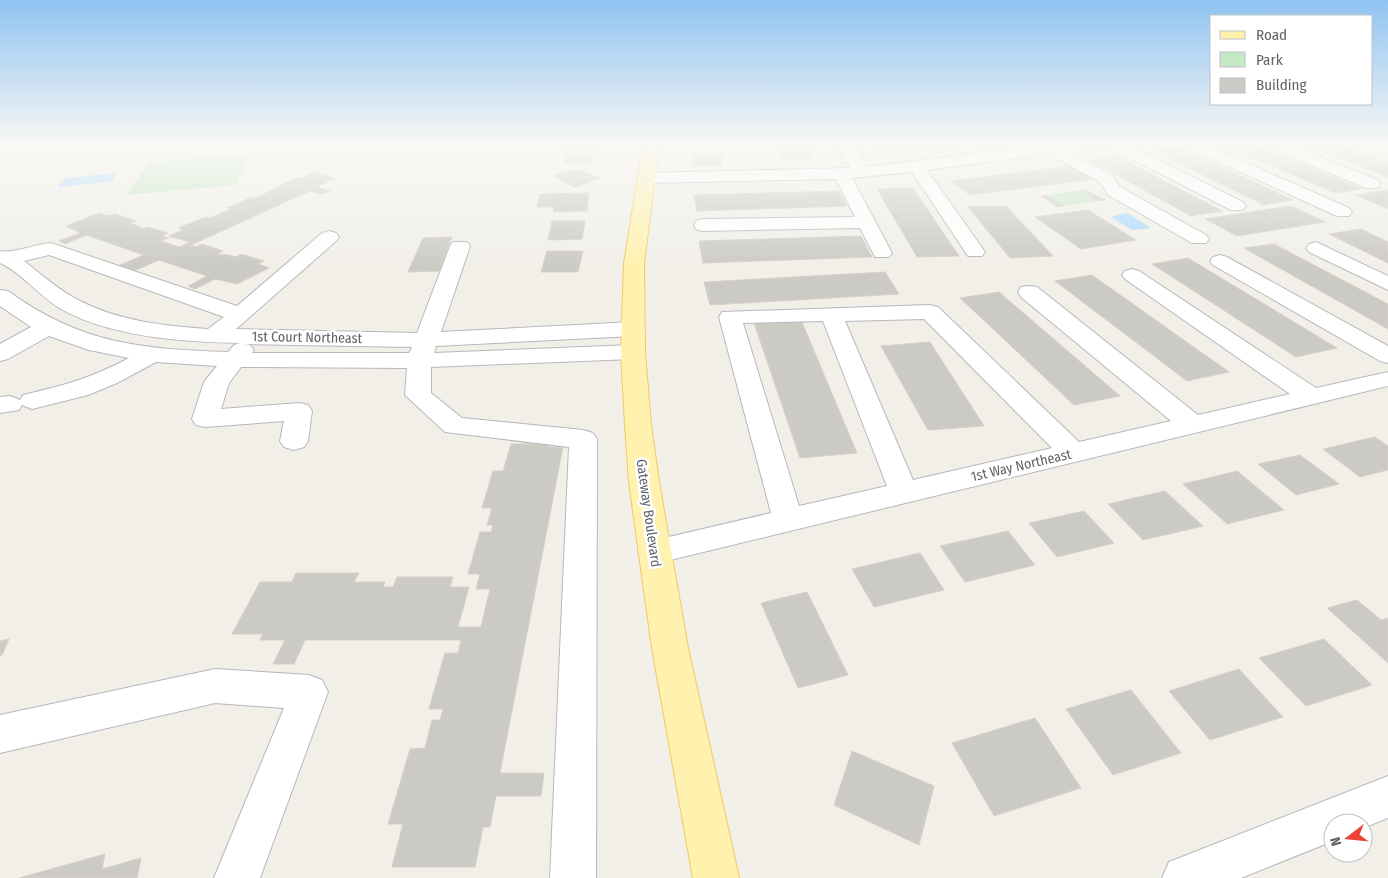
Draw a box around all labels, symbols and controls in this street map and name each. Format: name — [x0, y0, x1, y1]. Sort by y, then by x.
legend — [1210, 15, 1373, 105]
text: Road — [1256, 26, 1287, 44]
text: Park — [1256, 51, 1283, 69]
text: Building — [1256, 76, 1307, 94]
street label: 1st Court Northeast — [252, 328, 363, 347]
street label: 1st Way Northeast — [969, 446, 1073, 485]
street label: Gateway Boulevard — [632, 458, 665, 568]
north arrow — [1323, 813, 1373, 863]
text: N — [1327, 835, 1345, 848]

